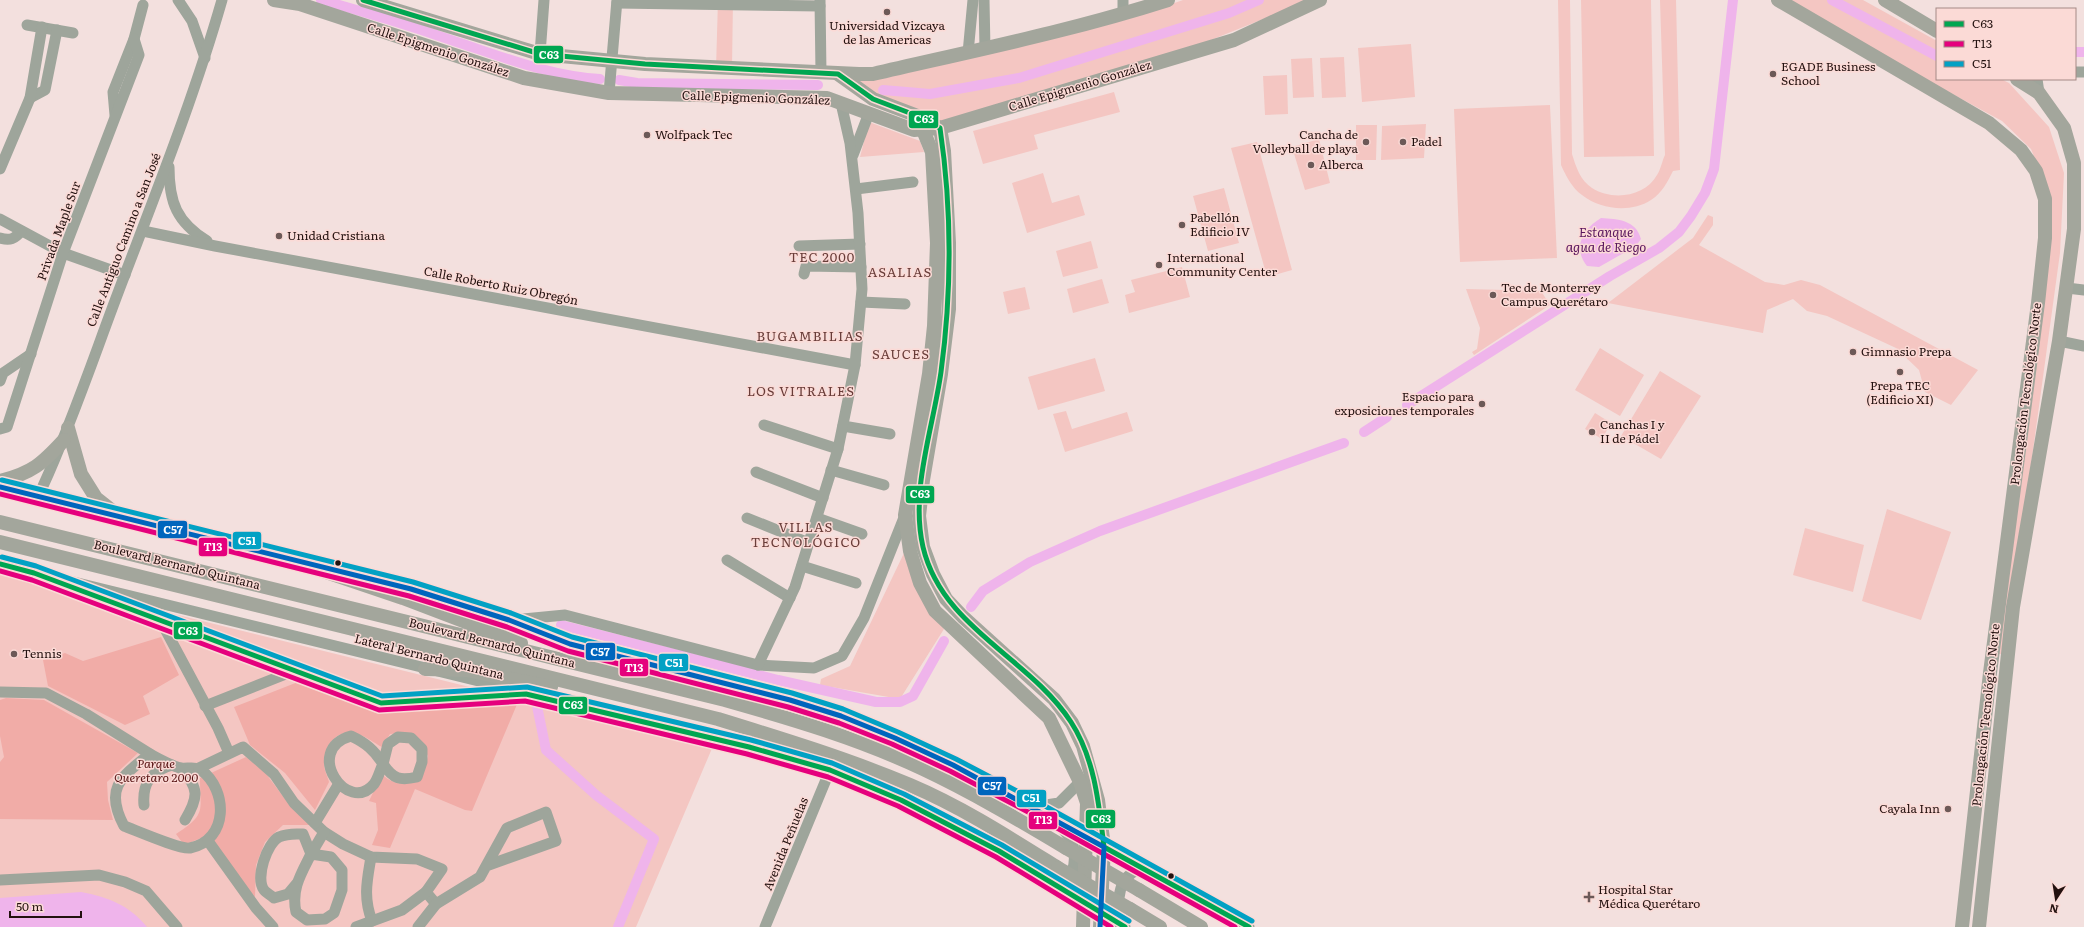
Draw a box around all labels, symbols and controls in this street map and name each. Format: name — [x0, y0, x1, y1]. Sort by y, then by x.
marker: Universidad Vizcaya de las Americas — [882, 7, 892, 17]
legend — [1936, 8, 2076, 80]
text: C63 — [1972, 14, 1993, 32]
place label: Universidad Vizcaya de las Americas — [829, 16, 946, 48]
street label: Calle Epigmenio González — [365, 18, 512, 81]
text: T13 — [1972, 34, 1992, 52]
line badge: C63 — [533, 45, 564, 64]
text: C63 — [539, 46, 559, 62]
text: C51 — [1972, 54, 1991, 72]
street label: Calle Epigmenio González — [1006, 55, 1153, 115]
place label: EGADE Business School — [1781, 57, 1876, 89]
marker: EGADE Business School — [1768, 69, 1778, 79]
street label: Calle Epigmenio González — [682, 85, 831, 109]
line badge: C63 — [908, 110, 939, 129]
text: C63 — [914, 110, 934, 126]
place label: Wolfpack Tec — [655, 125, 732, 143]
place label: Cancha de Volleyball de playa — [1253, 125, 1359, 157]
marker: Wolfpack Tec — [642, 130, 652, 140]
place label: Padel — [1411, 132, 1442, 150]
marker: Cancha de Volleyball de playa — [1361, 137, 1371, 147]
marker: Padel — [1398, 137, 1408, 147]
street label: Calle Antiguo Camino a San José — [82, 150, 165, 329]
place label: Alberca — [1319, 155, 1364, 173]
marker: Alberca — [1306, 160, 1316, 170]
street label: Privada Maple Sur — [32, 178, 84, 283]
place label: Pabellón Edificio IV — [1190, 208, 1250, 240]
marker: Pabellón Edificio IV — [1177, 220, 1187, 230]
water label: Estanque agua de Riego — [1566, 222, 1646, 256]
place label: Unidad Cristiana — [287, 226, 385, 244]
marker: Unidad Cristiana — [274, 231, 284, 241]
district label: TEC 2000 — [789, 247, 855, 266]
place label: International Community Center — [1167, 248, 1277, 280]
marker: International Community Center — [1154, 260, 1164, 270]
street label: Calle Roberto Ruiz Obregón — [422, 261, 580, 309]
district label: ASALIAS — [868, 262, 932, 281]
place label: Tec de Monterrey Campus Querétaro — [1501, 278, 1608, 310]
marker: Tec de Monterrey Campus Querétaro — [1488, 290, 1498, 300]
street label: Prolongación Tecnológico Norte — [2005, 302, 2045, 486]
district label: BUGAMBILIAS — [756, 326, 864, 345]
place label: Gimnasio Prepa — [1861, 342, 1952, 360]
district label: SAUCES — [872, 344, 930, 363]
marker: Gimnasio Prepa — [1848, 347, 1858, 357]
marker: Prepa TEC (Edificio XI) — [1895, 367, 1905, 377]
place label: Prepa TEC (Edificio XI) — [1866, 376, 1934, 408]
district label: LOS VITRALES — [747, 381, 855, 400]
place label: Espacio para exposiciones temporales — [1334, 387, 1475, 419]
marker: Espacio para exposiciones temporales — [1477, 399, 1487, 409]
place label: Canchas I y II de Pádel — [1600, 415, 1665, 447]
marker: Canchas I y II de Pádel — [1587, 427, 1597, 437]
line badge: C63 — [905, 485, 935, 504]
text: C63 — [910, 485, 930, 501]
district label: VILLAS TECNOLÓGICO — [751, 517, 861, 551]
line badge: C57 — [157, 520, 188, 539]
text: C57 — [163, 521, 183, 537]
line badge: C51 — [232, 531, 262, 550]
text: C51 — [238, 532, 257, 548]
street label: Boulevard Bernardo Quintana — [92, 535, 263, 594]
line badge: T13 — [198, 537, 228, 557]
text: T13 — [204, 538, 222, 554]
unlabelled marker — [333, 558, 343, 568]
street label: Boulevard Bernardo Quintana — [407, 613, 578, 672]
line badge: C63 — [173, 621, 203, 640]
text: C63 — [178, 622, 198, 638]
street label: Prolongación Tecnológico Norte — [1966, 623, 2004, 807]
street label: Lateral Bernardo Quintana — [353, 629, 506, 683]
line badge: C57 — [585, 642, 616, 661]
text: C57 — [590, 643, 610, 659]
place label: Tennis — [22, 644, 62, 662]
marker: Tennis — [9, 649, 19, 659]
line badge: C51 — [658, 653, 689, 672]
text: C51 — [665, 654, 684, 670]
line badge: T13 — [619, 658, 649, 677]
text: T13 — [625, 659, 643, 675]
line badge: C63 — [558, 696, 588, 715]
text: C63 — [563, 696, 583, 712]
park label: Parque Queretaro 2000 — [114, 754, 198, 786]
line badge: C57 — [977, 776, 1007, 796]
text: C57 — [982, 777, 1002, 793]
line badge: C51 — [1016, 789, 1047, 808]
text: C51 — [1022, 789, 1041, 805]
street label: Avenida Peñuelas — [758, 794, 812, 893]
place label: Cayala Inn — [1879, 799, 1940, 817]
marker: Cayala Inn — [1943, 804, 1953, 814]
line badge: C63 — [1085, 809, 1116, 829]
text: C63 — [1091, 810, 1111, 826]
line badge: T13 — [1028, 811, 1058, 830]
text: T13 — [1034, 811, 1052, 827]
unlabelled marker — [1166, 871, 1176, 881]
north arrow — [2036, 879, 2076, 919]
place label: Hospital Star Médica Querétaro — [1598, 880, 1700, 912]
marker: Hospital Star Médica Querétaro — [1583, 891, 1595, 903]
scale bar — [10, 893, 81, 919]
text: 50 m — [16, 897, 43, 915]
text: N — [2048, 901, 2060, 919]

